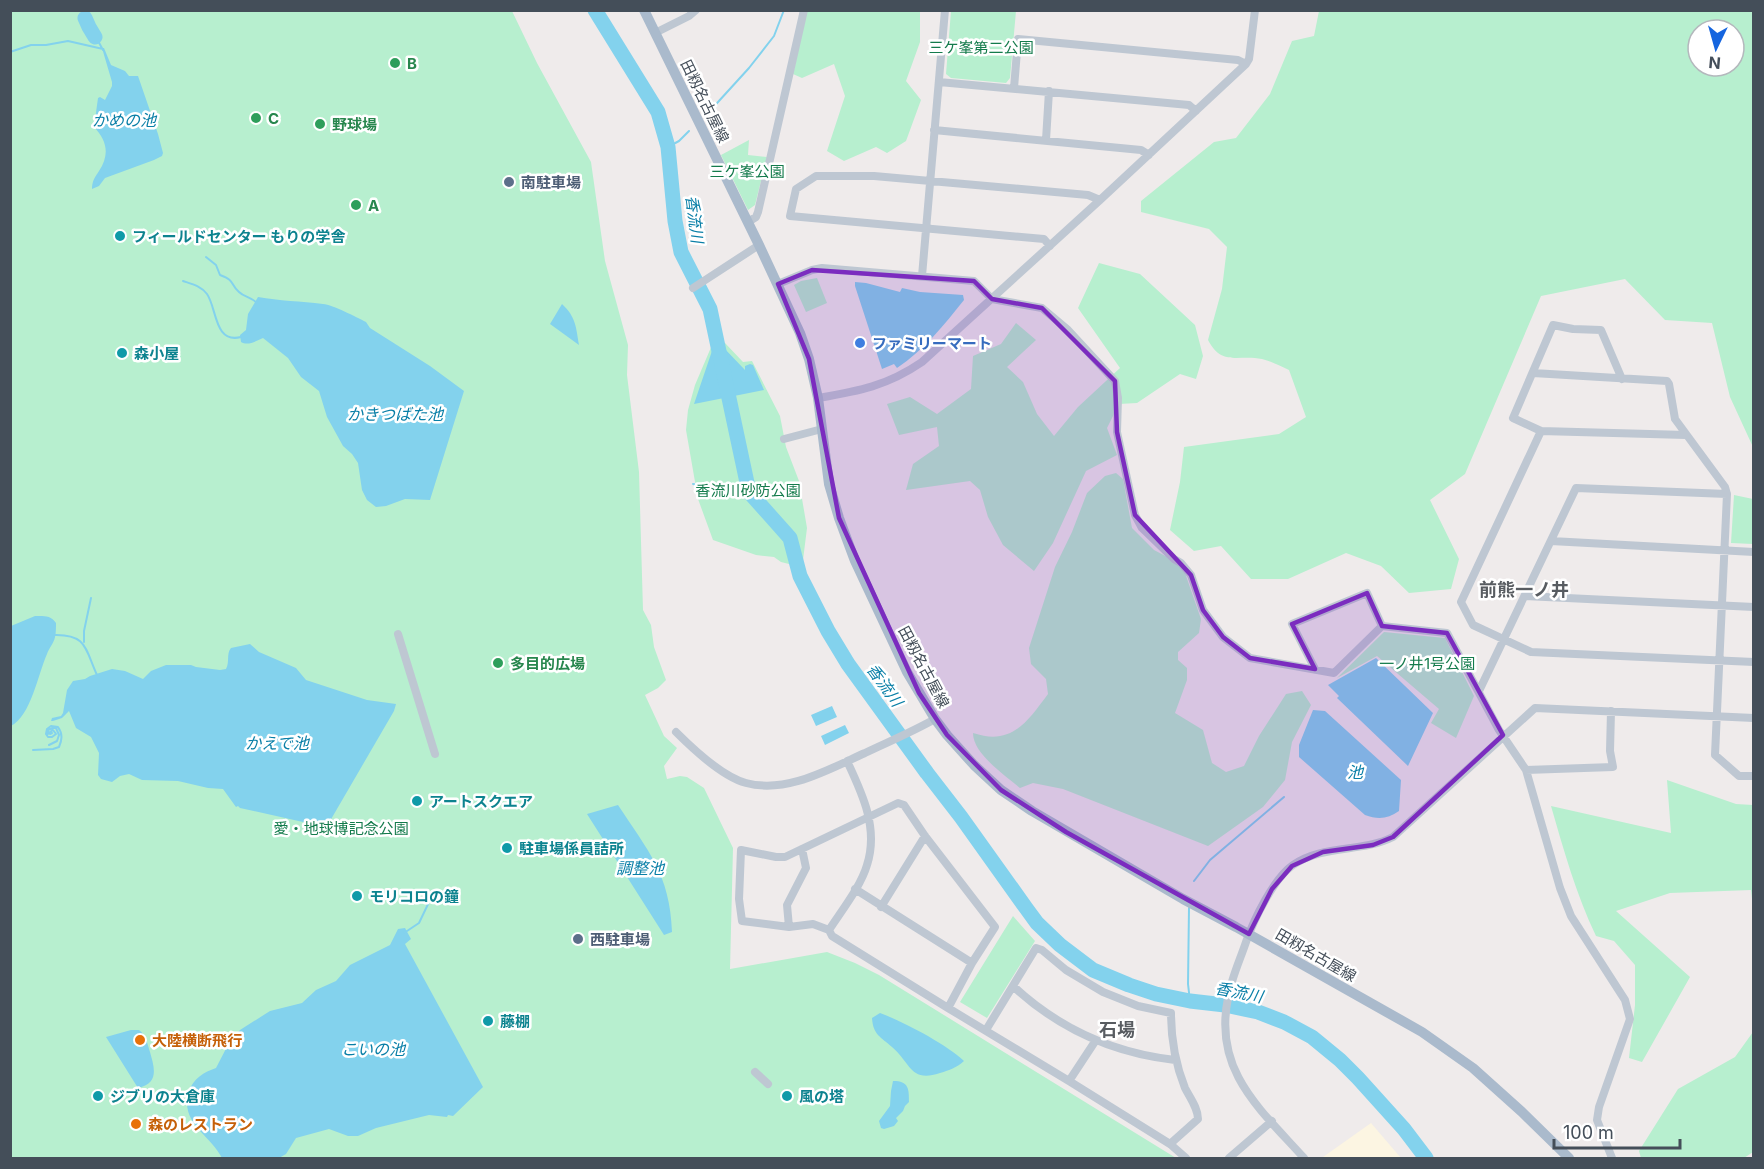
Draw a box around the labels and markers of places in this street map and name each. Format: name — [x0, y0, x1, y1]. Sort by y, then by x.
place label: B — [407, 54, 417, 73]
marker: B — [388, 56, 402, 70]
place label: C — [268, 109, 279, 128]
marker: C — [249, 111, 263, 125]
place label: 野球場 — [332, 115, 377, 134]
marker: 野球場 — [313, 117, 327, 131]
place label: 南駐車場 — [521, 173, 581, 192]
marker: 南駐車場 — [502, 175, 516, 189]
place label: A — [368, 196, 379, 215]
marker: A — [349, 198, 363, 212]
place label: フィールドセンター もりの学舎 — [132, 227, 346, 246]
marker: フィールドセンター もりの学舎 — [113, 229, 127, 243]
place label: ファミリーマート — [872, 334, 992, 353]
marker: ファミリーマート — [853, 336, 867, 350]
place label: 森小屋 — [134, 344, 179, 363]
marker: 森小屋 — [115, 346, 129, 360]
place label: 多目的広場 — [510, 654, 585, 673]
marker: 多目的広場 — [491, 656, 505, 670]
place label: アートスクエア — [429, 792, 533, 811]
marker: アートスクエア — [410, 794, 424, 808]
place label: 駐車場係員詰所 — [519, 839, 624, 858]
marker: 駐車場係員詰所 — [500, 841, 514, 855]
place label: モリコロの鐘 — [369, 887, 459, 906]
marker: モリコロの鐘 — [350, 889, 364, 903]
place label: 西駐車場 — [590, 930, 650, 949]
marker: 西駐車場 — [571, 932, 585, 946]
place label: 藤棚 — [500, 1012, 530, 1031]
marker: 藤棚 — [481, 1014, 495, 1028]
place label: 大陸横断飛行 — [152, 1031, 242, 1050]
marker: 大陸横断飛行 — [133, 1033, 147, 1047]
place label: ジブリの大倉庫 — [110, 1087, 215, 1106]
place label: 風の塔 — [799, 1087, 844, 1106]
marker: ジブリの大倉庫 — [91, 1089, 105, 1103]
marker: 風の塔 — [780, 1089, 794, 1103]
place label: 森のレストラン — [148, 1115, 253, 1134]
marker: 森のレストラン — [129, 1117, 143, 1131]

